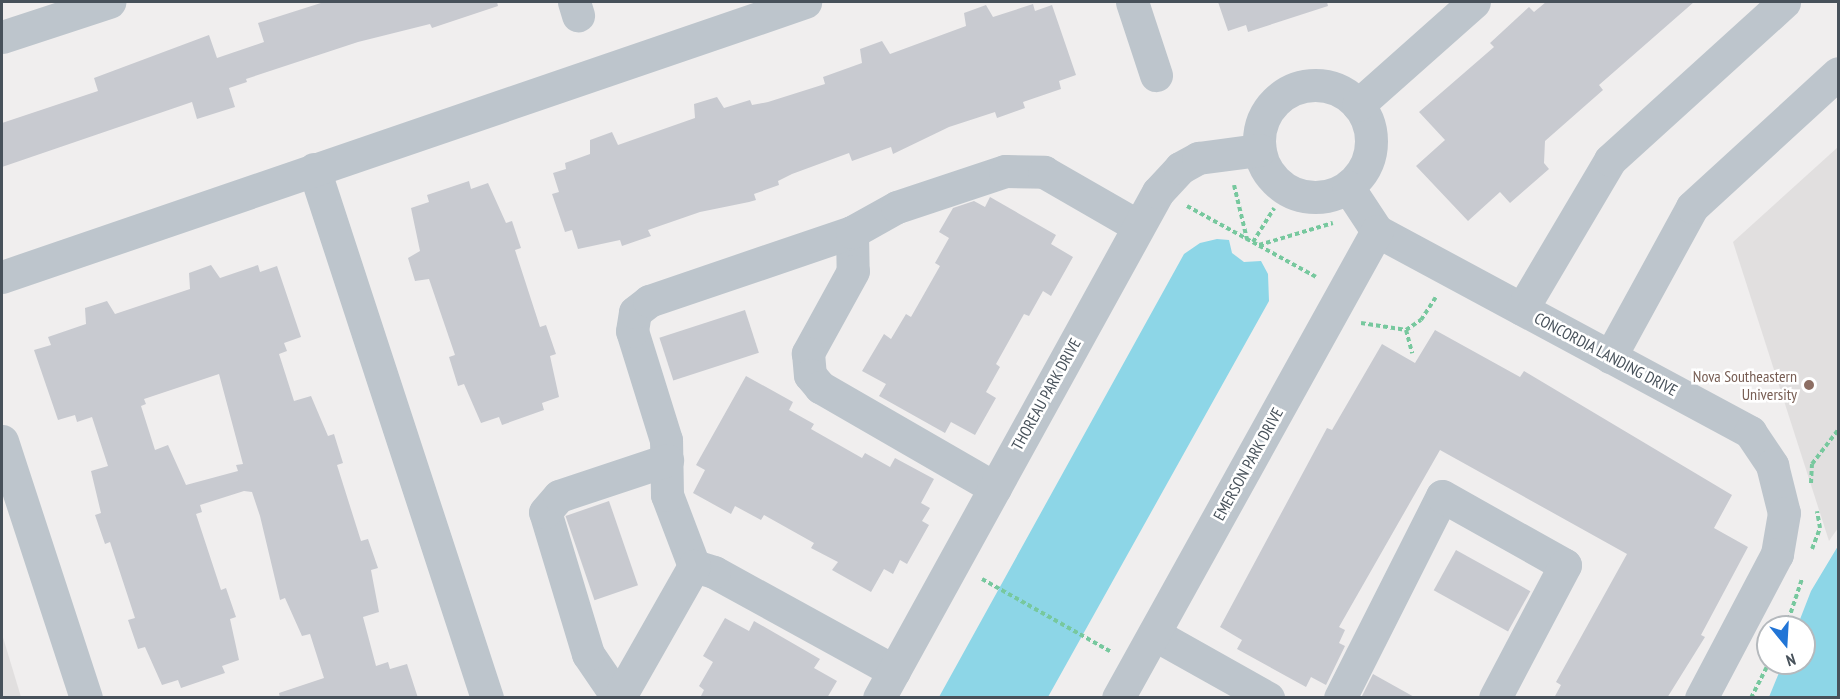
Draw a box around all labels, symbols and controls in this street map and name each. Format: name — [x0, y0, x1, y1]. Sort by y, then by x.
street label: CONCORDIA LANDING DRIVE — [1531, 308, 1681, 400]
street label: THOREAU PARK DRIVE — [1007, 335, 1085, 453]
place label: Nova Southeastern University — [1693, 366, 1797, 404]
marker: Nova Southeastern University — [1802, 378, 1816, 392]
street label: EMERSON PARK DRIVE — [1209, 404, 1287, 524]
north arrow — [1756, 615, 1816, 675]
text: N — [1784, 649, 1798, 671]

